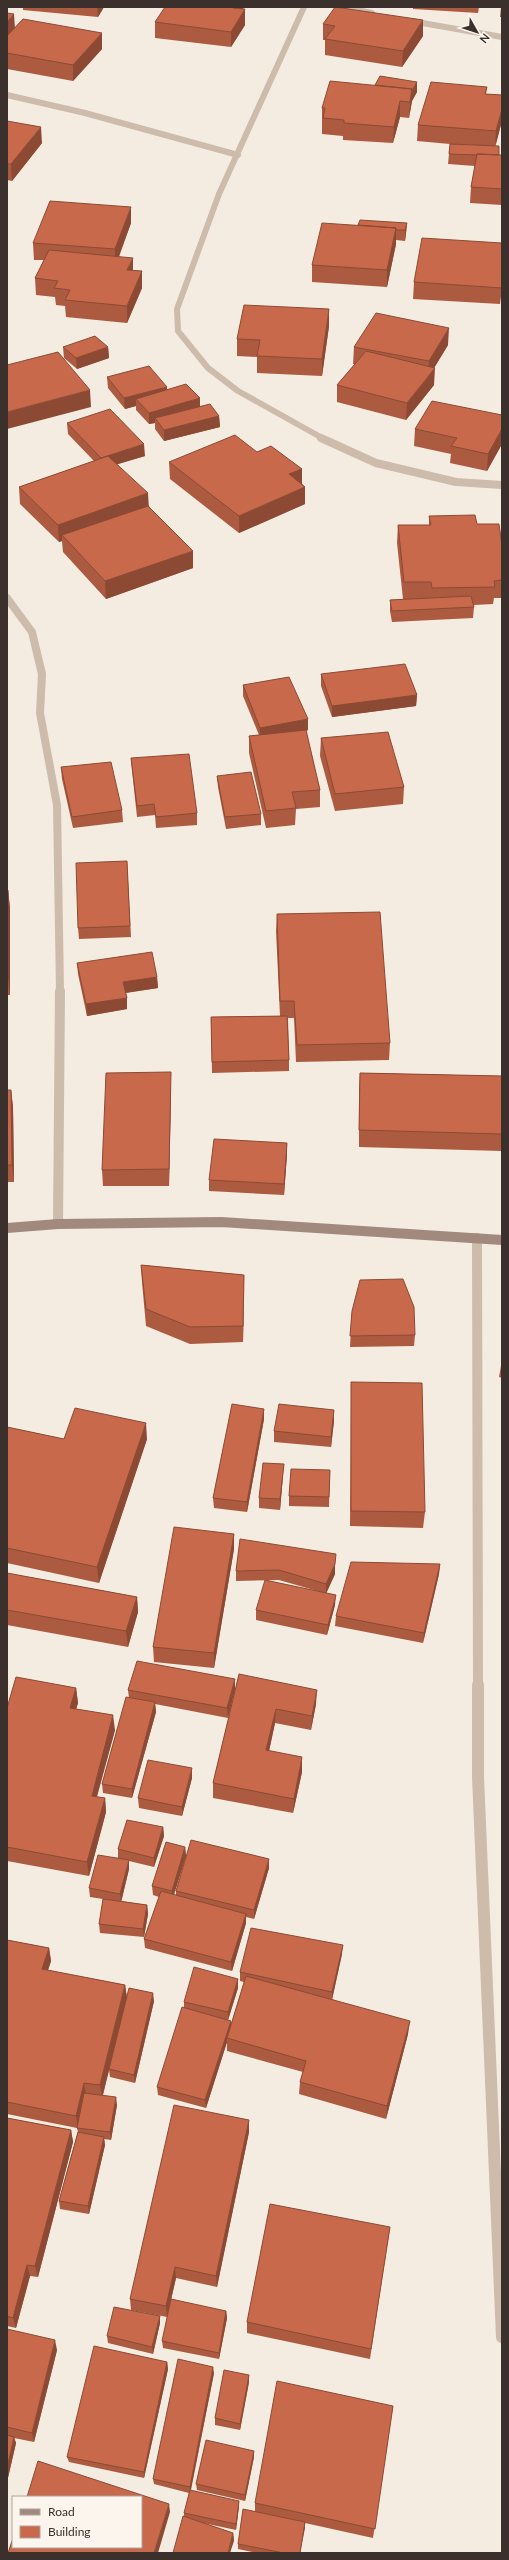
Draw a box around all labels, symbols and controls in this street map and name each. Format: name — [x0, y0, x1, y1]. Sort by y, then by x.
north arrow — [457, 12, 497, 52]
text: N — [477, 31, 493, 46]
legend — [12, 2496, 142, 2548]
text: Road — [48, 2504, 75, 2519]
text: Building — [48, 2524, 91, 2539]

